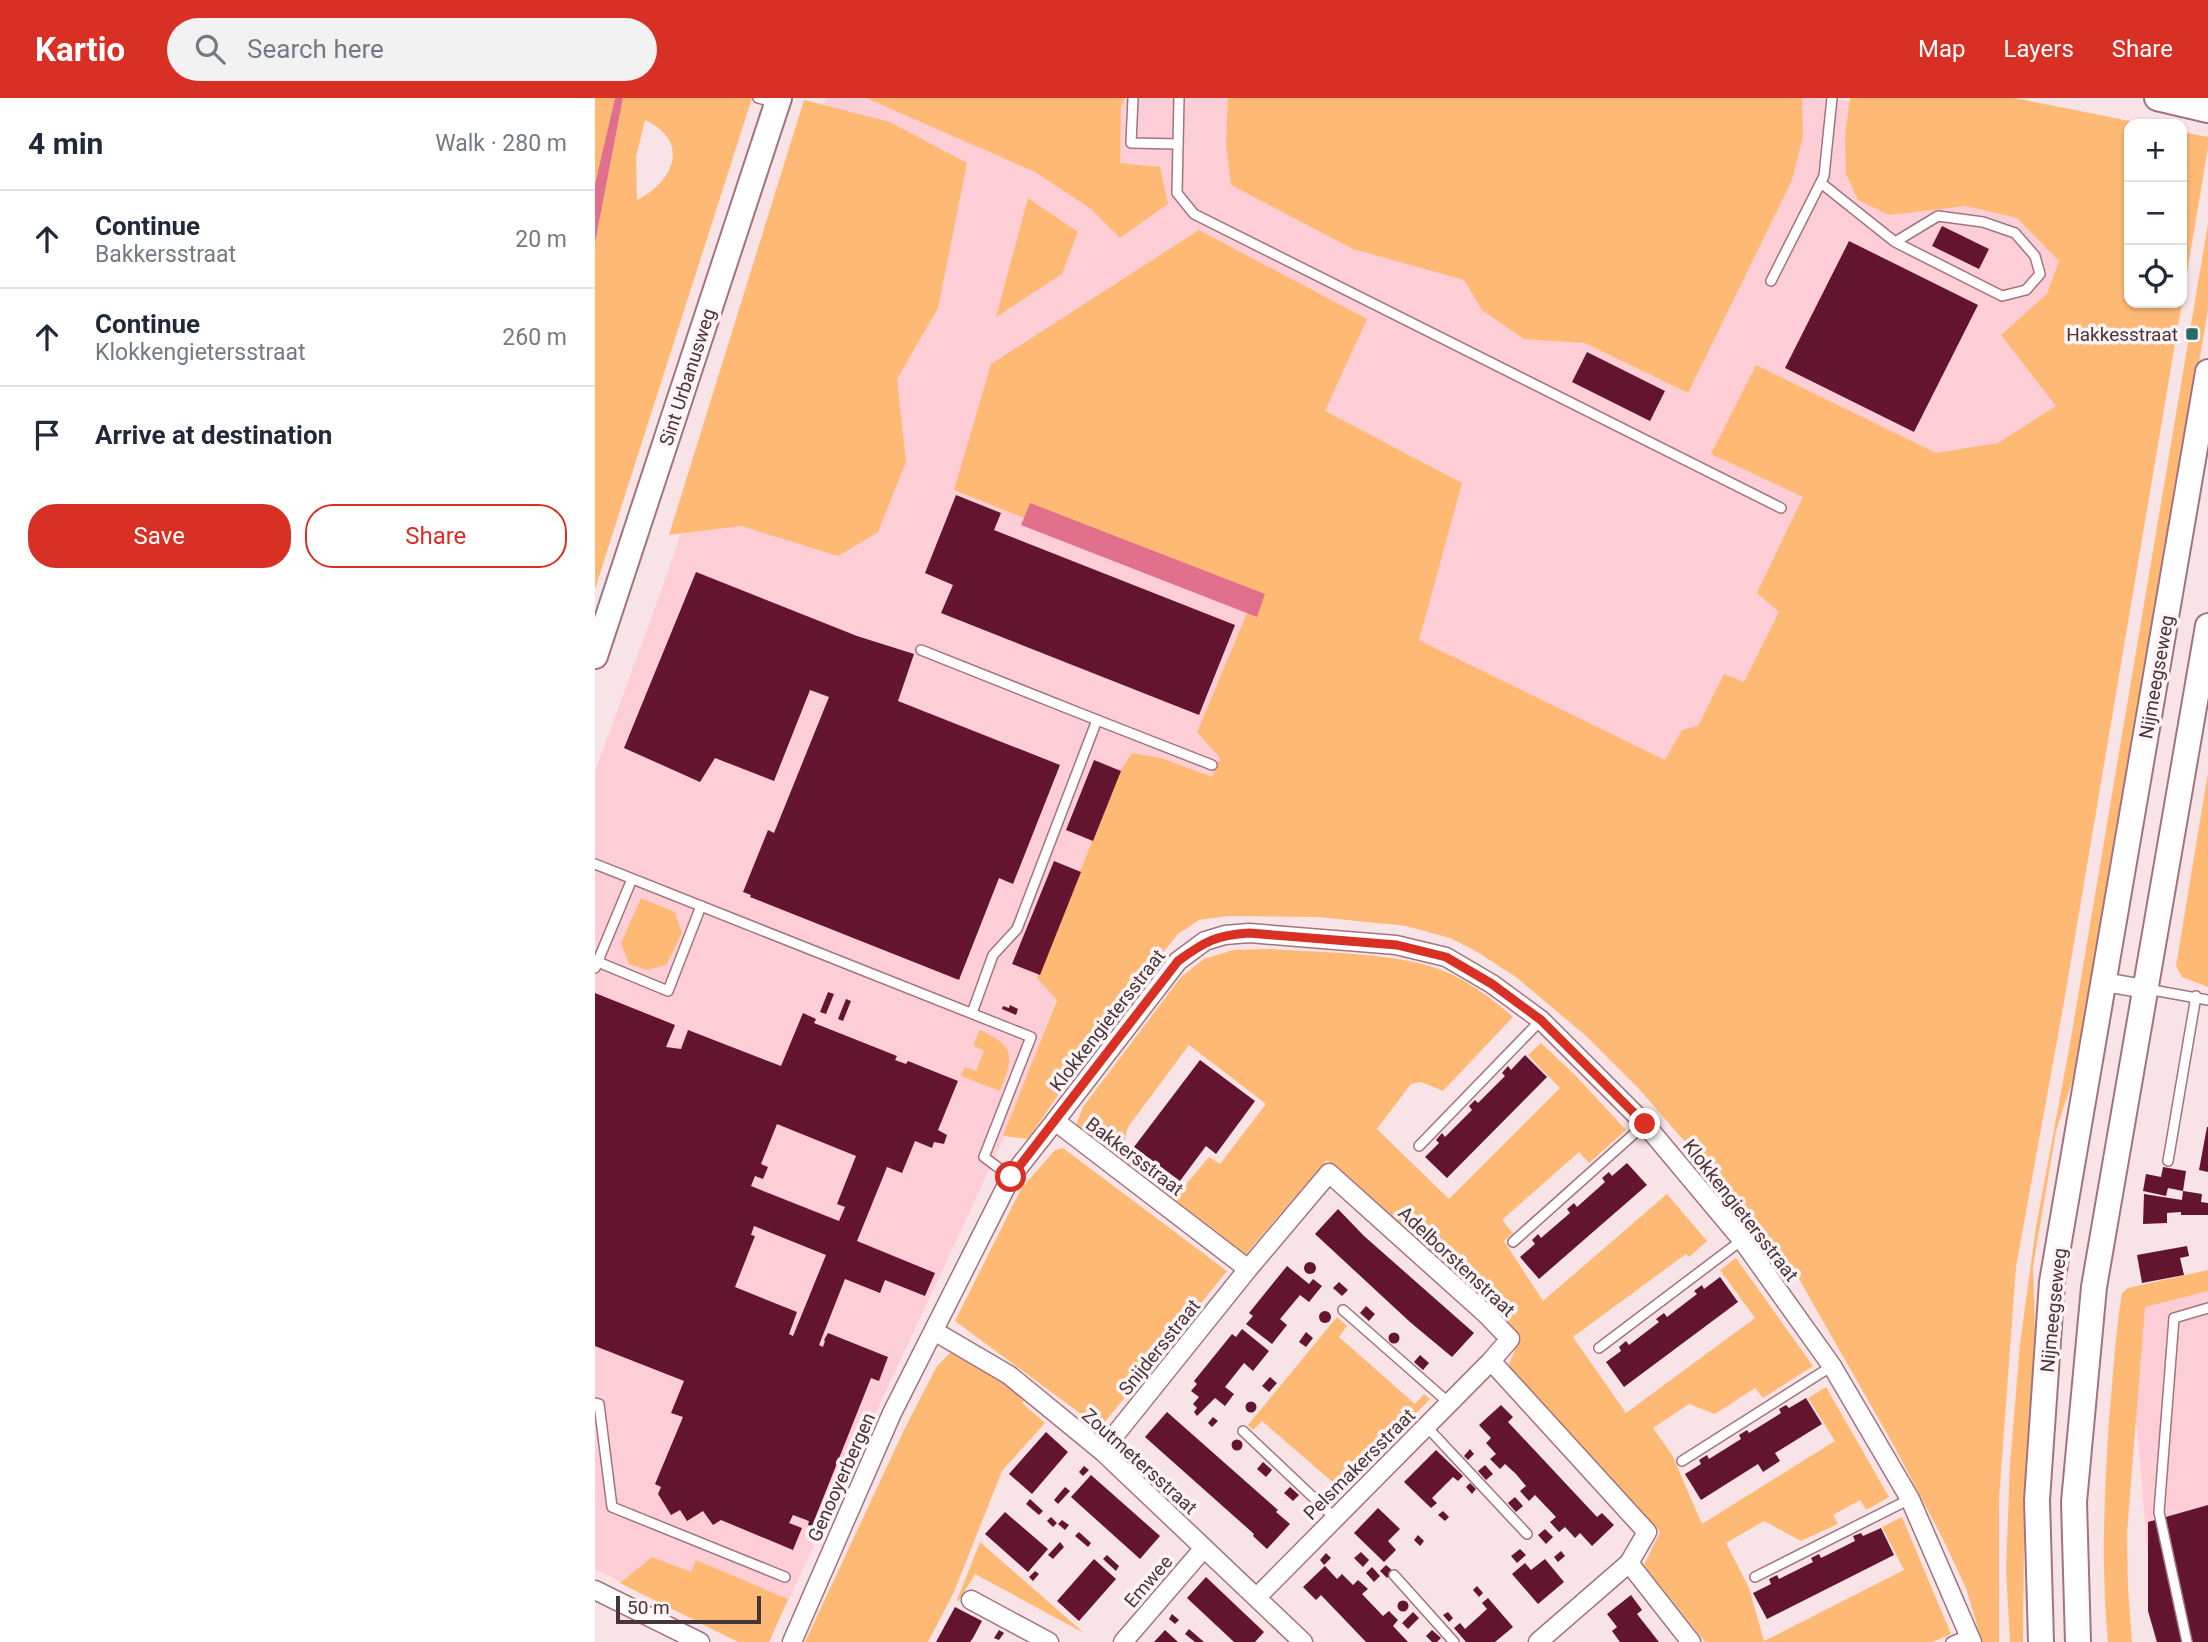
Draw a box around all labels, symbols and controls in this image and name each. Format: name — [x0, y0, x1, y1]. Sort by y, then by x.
search box — [167, 18, 657, 81]
text: Kartio — [35, 30, 125, 69]
icon: search — [191, 30, 229, 68]
text: Search here — [247, 34, 384, 64]
text: Map — [1918, 35, 1966, 63]
text: Layers — [2004, 35, 2074, 63]
text: Share — [2112, 35, 2173, 63]
map controls — [2124, 119, 2187, 308]
button: + — [2124, 119, 2187, 182]
text: 4 min — [28, 126, 103, 161]
text: Walk · 280 m — [435, 130, 567, 157]
button: − — [2124, 182, 2187, 245]
text: Continue — [95, 211, 200, 241]
icon: ahead — [28, 220, 66, 258]
text: 20 m — [515, 226, 567, 253]
text: Bakkersstraat — [95, 241, 236, 268]
button: locate — [2124, 245, 2187, 308]
street label: Sint Urbanusweg — [654, 306, 720, 449]
text: Continue — [95, 309, 200, 339]
icon: ahead — [28, 318, 66, 356]
place label: Hakkesstraat — [2066, 323, 2178, 346]
text: 260 m — [502, 324, 567, 351]
marker: Hakkesstraat — [2184, 326, 2200, 342]
text: Klokkengietersstraat — [95, 339, 306, 366]
icon: arrive — [28, 416, 66, 454]
text: Arrive at destination — [95, 420, 332, 450]
button: Save — [28, 504, 291, 568]
button: Share — [305, 504, 567, 568]
street label: Nijmeegseweg — [2134, 613, 2179, 741]
street label: Klokkengietersstraat — [1045, 945, 1170, 1096]
route end — [1629, 1108, 1660, 1139]
street label: Bakkersstraat — [1081, 1112, 1188, 1201]
street label: Klokkengietersstraat — [1678, 1135, 1803, 1286]
route start — [995, 1161, 1026, 1192]
street label: Adelborstenstraat — [1393, 1201, 1520, 1321]
street label: Nijmeegseweg — [2036, 1247, 2071, 1373]
street label: Snijdersstraat — [1114, 1295, 1205, 1400]
street label: Zoutmetersstraat — [1077, 1404, 1202, 1519]
street label: Pelsmakersstraat — [1299, 1404, 1420, 1525]
street label: Genooyerbergen — [803, 1409, 880, 1545]
street label: Emwee — [1119, 1550, 1177, 1612]
scale bar — [616, 1593, 761, 1625]
text: 50 m — [627, 1596, 670, 1619]

